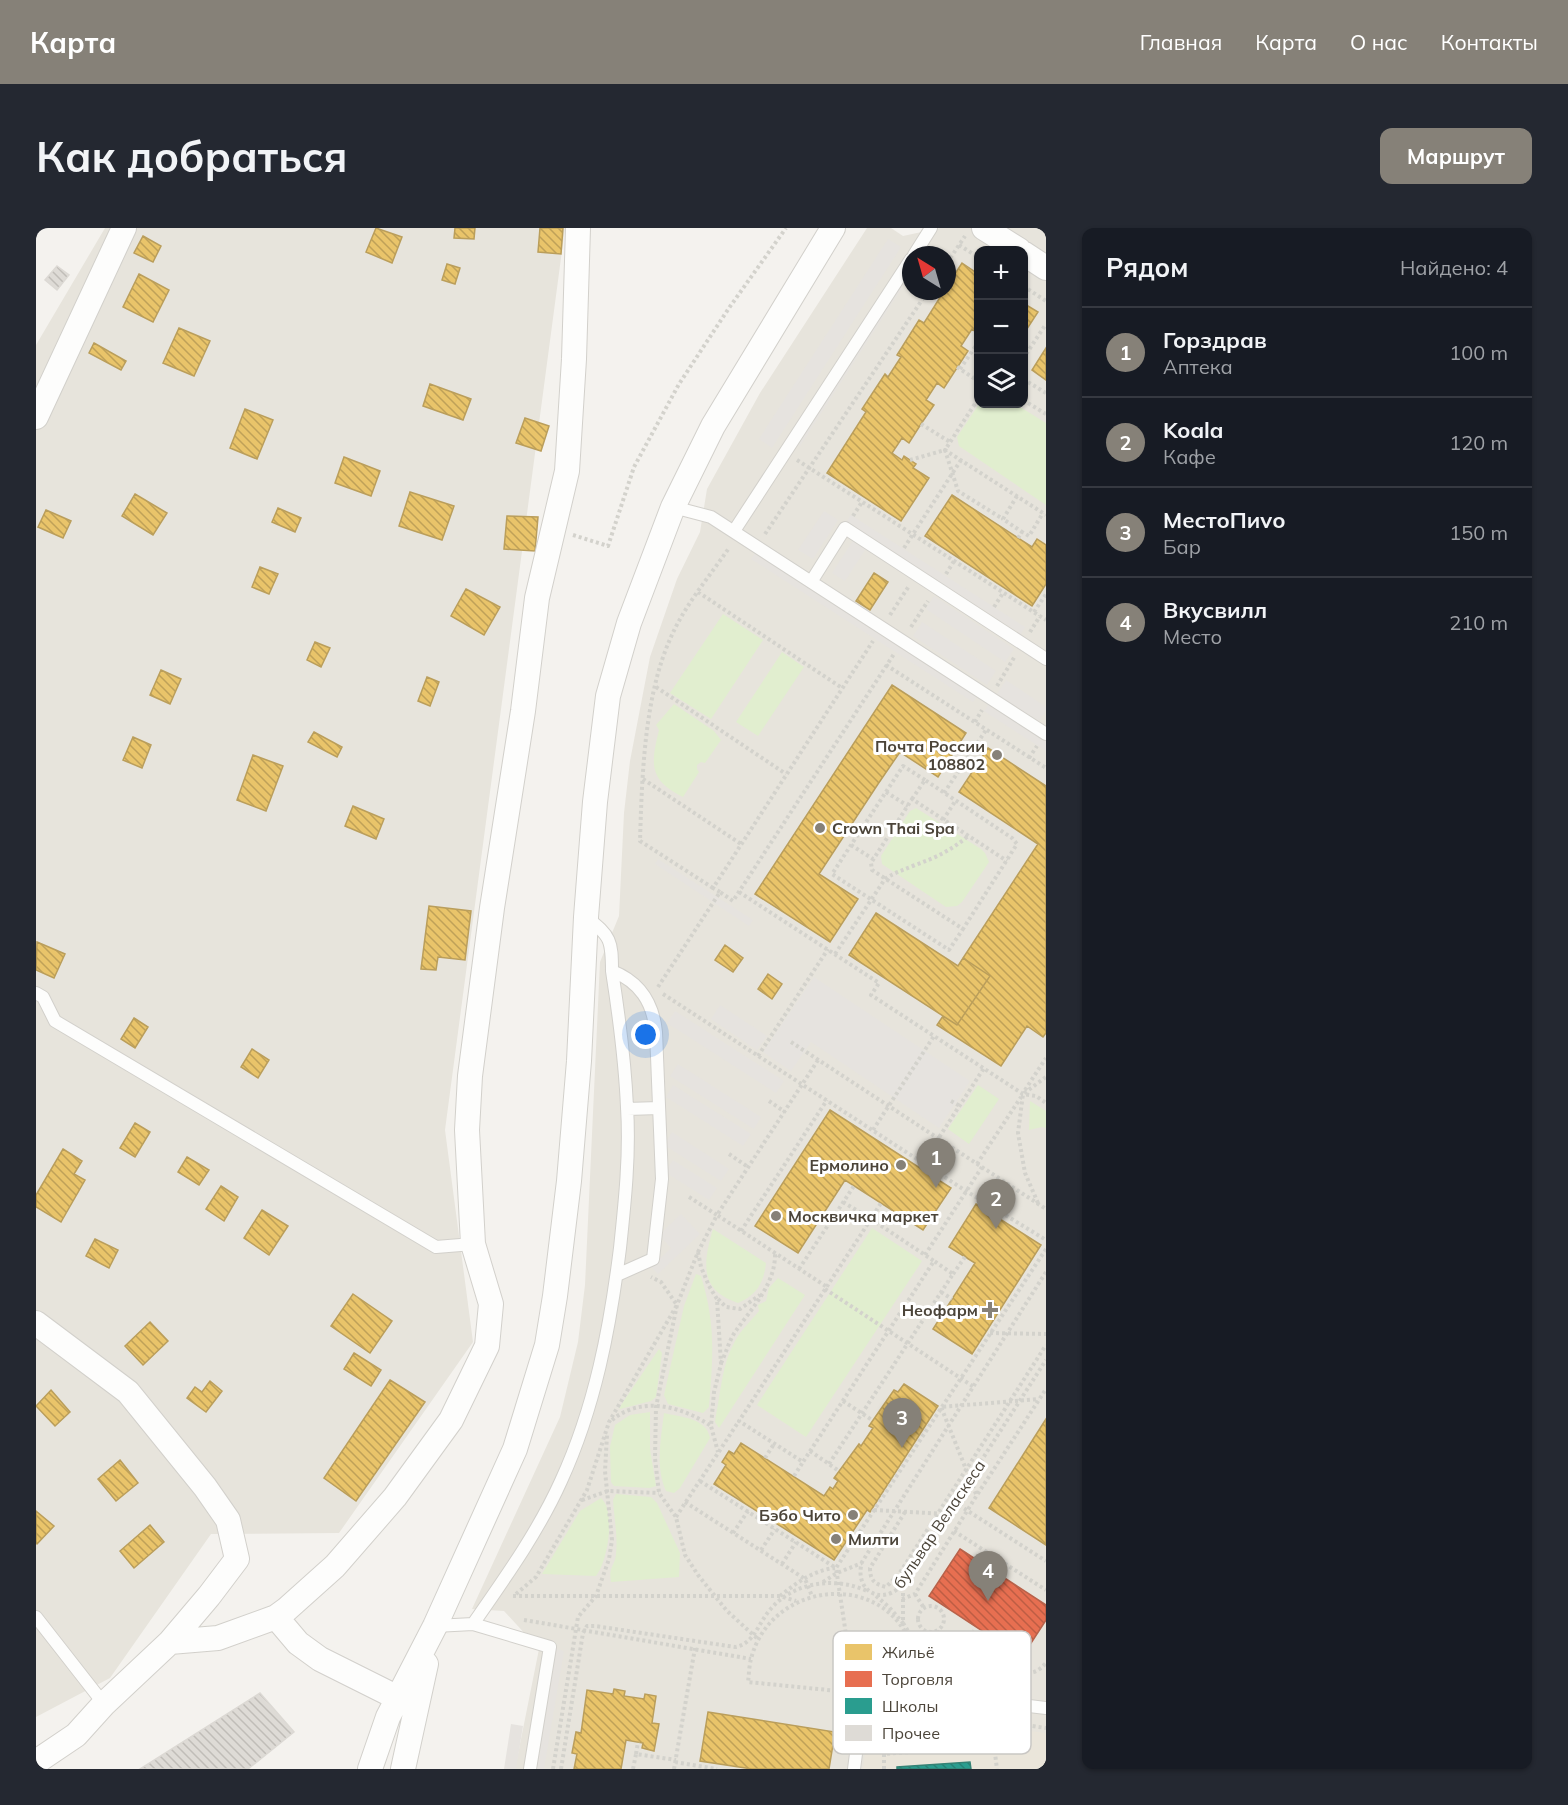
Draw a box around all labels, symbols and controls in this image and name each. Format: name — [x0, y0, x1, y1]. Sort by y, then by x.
text: Карта — [30, 25, 116, 60]
text: Главная — [1140, 29, 1222, 55]
text: Карта — [1255, 29, 1317, 55]
text: О нас — [1350, 29, 1408, 55]
text: Контакты — [1441, 29, 1538, 55]
button: Маршрут — [1380, 128, 1532, 184]
text: Как добраться — [36, 130, 348, 183]
north arrow — [902, 246, 956, 300]
map controls — [974, 246, 1028, 408]
button: + — [974, 246, 1028, 300]
text: Рядом — [1106, 251, 1189, 284]
text: Найдено: 4 — [1400, 255, 1508, 280]
button: − — [974, 300, 1028, 354]
text: Горздрав — [1163, 326, 1267, 354]
text: 1 — [1120, 340, 1132, 365]
text: 100 m — [1449, 340, 1508, 365]
button: layers — [974, 354, 1028, 408]
text: Аптека — [1163, 354, 1233, 379]
text: Koala — [1163, 416, 1223, 444]
text: 2 — [1120, 430, 1132, 455]
text: 120 m — [1449, 430, 1508, 455]
text: Кафе — [1163, 444, 1216, 469]
text: МестоПиvо — [1163, 506, 1286, 534]
text: 3 — [1120, 520, 1132, 545]
text: 150 m — [1449, 520, 1508, 545]
text: Бар — [1163, 534, 1201, 559]
text: Вкусвилл — [1163, 596, 1267, 624]
text: 4 — [1120, 610, 1132, 635]
text: 210 m — [1449, 610, 1508, 635]
text: Место — [1163, 624, 1222, 649]
place label: Почта России 108802 — [875, 736, 985, 774]
marker: Почта России 108802 — [990, 748, 1004, 762]
place label: Crown Thai Spa — [832, 818, 955, 838]
marker: Crown Thai Spa — [813, 821, 827, 835]
your location — [631, 1020, 660, 1049]
pin: 1 — [916, 1138, 956, 1188]
place label: Ермолино — [809, 1155, 889, 1175]
marker: Ермолино — [894, 1158, 908, 1172]
pin: 2 — [976, 1180, 1016, 1229]
place label: Москвичка маркет — [788, 1206, 939, 1226]
marker: Москвичка маркет — [769, 1209, 783, 1223]
place label: Неофарм — [902, 1300, 978, 1320]
marker: Неофарм — [983, 1303, 997, 1317]
pin: 3 — [882, 1398, 922, 1448]
street label: бульвар Веласкеса — [889, 1456, 989, 1592]
place label: Бэбо Чито — [759, 1505, 841, 1525]
marker: Бэбо Чито — [846, 1508, 860, 1522]
place label: Милти — [848, 1529, 899, 1549]
marker: Милти — [829, 1532, 843, 1546]
pin: 4 — [968, 1552, 1008, 1601]
legend — [833, 1631, 1031, 1754]
text: Жильё — [882, 1642, 935, 1662]
text: Торговля — [882, 1669, 953, 1689]
text: Школы — [882, 1696, 938, 1716]
text: Прочее — [882, 1723, 940, 1743]

